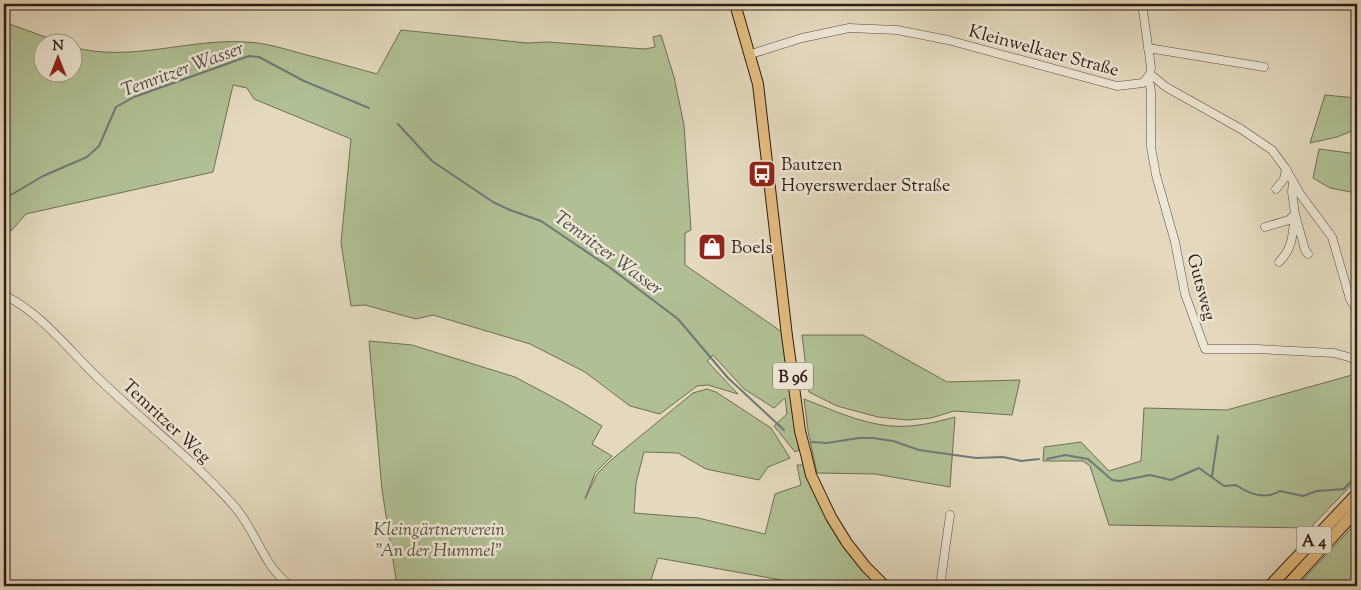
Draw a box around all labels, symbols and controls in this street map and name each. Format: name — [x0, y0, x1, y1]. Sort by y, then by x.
street label: Kleinwelkaer Straße — [965, 19, 1122, 84]
north arrow — [32, 32, 82, 82]
water label: Temritzer Wasser — [118, 36, 248, 105]
text: N — [52, 37, 64, 57]
place label: Bautzen Hoyerswerdaer Straße — [781, 153, 950, 200]
bus stop icon: Bautzen Hoyerswerdaer Straße — [747, 159, 777, 189]
water label: Temritzer Wasser — [548, 205, 668, 303]
shop icon: Boels — [697, 232, 727, 262]
place label: Boels — [731, 236, 773, 262]
street label: Gutsweg — [1179, 251, 1222, 324]
road number: B 96 — [773, 362, 813, 390]
street label: Temritzer Weg — [115, 374, 216, 471]
park label: Kleingärtnerverein "An der Hummel" — [373, 518, 505, 565]
road number: A 4 — [1296, 526, 1332, 554]

